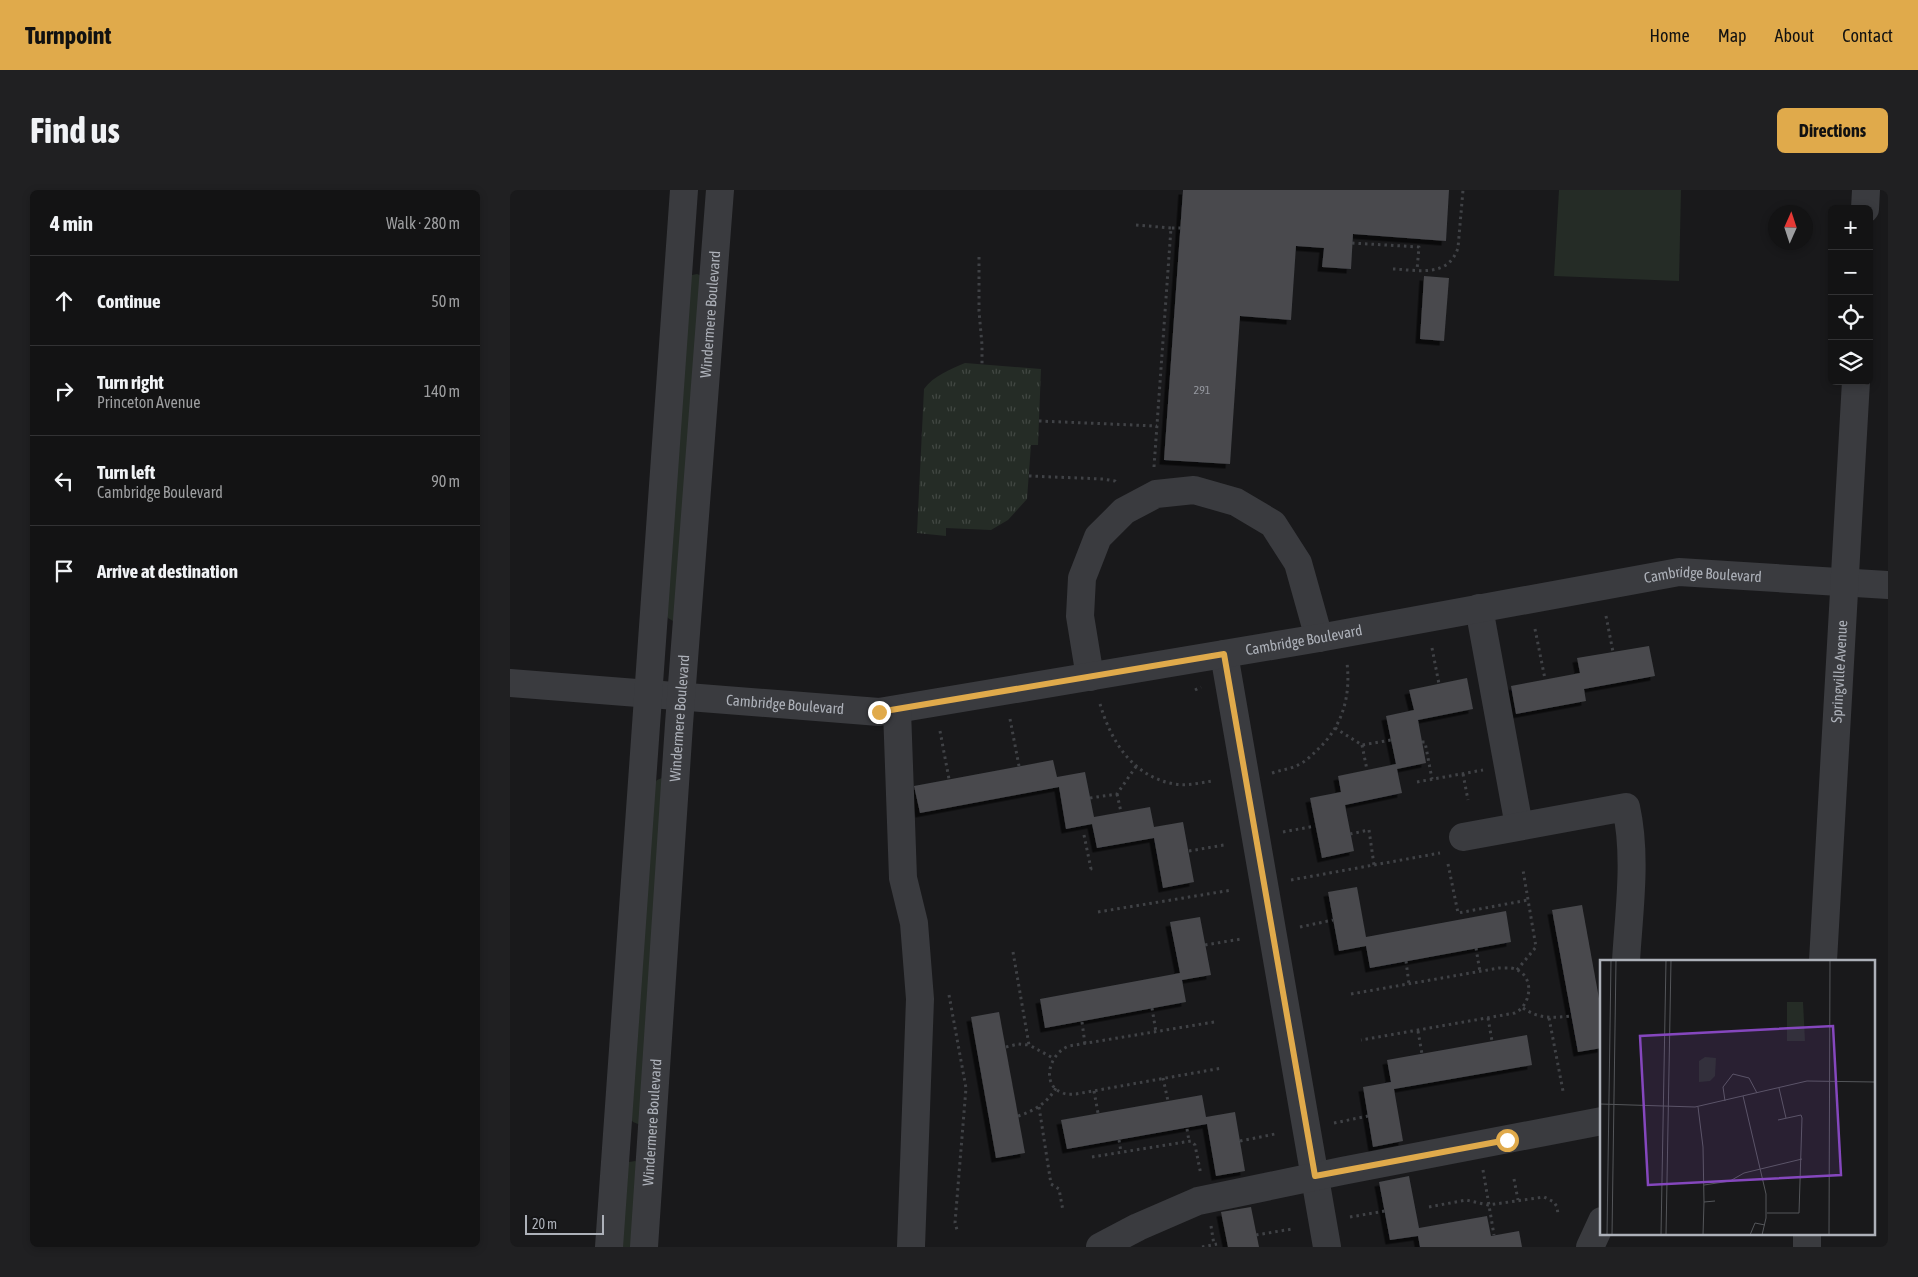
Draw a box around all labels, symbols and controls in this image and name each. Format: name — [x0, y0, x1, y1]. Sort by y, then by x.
text: Turnpoint — [25, 22, 111, 49]
text: Home — [1650, 25, 1690, 46]
text: Map — [1718, 25, 1747, 46]
text: About — [1775, 25, 1814, 46]
text: Contact — [1842, 25, 1893, 46]
button: Directions — [1777, 108, 1888, 153]
text: Find us — [30, 110, 120, 150]
north arrow — [1768, 205, 1813, 250]
map controls — [1828, 205, 1873, 385]
button: + — [1828, 205, 1873, 250]
text: 4 min — [50, 211, 93, 235]
text: Walk · 280 m — [386, 214, 460, 232]
street label: Windermere Boulevard — [697, 250, 723, 379]
button: − — [1828, 250, 1873, 295]
icon: ahead — [50, 287, 78, 315]
text: Continue — [97, 290, 161, 312]
text: 50 m — [431, 292, 460, 310]
button: locate — [1828, 295, 1873, 340]
button: layers — [1828, 340, 1873, 385]
text: Turn right — [97, 371, 164, 393]
icon: right — [50, 377, 78, 405]
text: 140 m — [424, 382, 460, 400]
house number: 291 — [1194, 383, 1211, 397]
text: Princeton Avenue — [97, 393, 200, 411]
text: Turn left — [97, 461, 155, 483]
icon: left — [50, 467, 78, 495]
text: 90 m — [431, 472, 460, 490]
text: Cambridge Boulevard — [97, 483, 223, 501]
icon: arrive — [50, 557, 78, 585]
text: Arrive at destination — [97, 560, 238, 582]
street label: Cambridge Boulevard — [1643, 563, 1762, 586]
street label: Springville Avenue — [1828, 619, 1850, 723]
street label: Cambridge Boulevard — [1244, 621, 1364, 658]
street label: Windermere Boulevard — [666, 654, 692, 782]
street label: Cambridge Boulevard — [726, 691, 845, 717]
route end — [868, 701, 891, 724]
inset map — [1600, 960, 1876, 1234]
street label: Windermere Boulevard — [639, 1058, 665, 1186]
route start — [1496, 1129, 1519, 1152]
scale bar — [525, 1212, 604, 1235]
text: 20 m — [532, 1216, 557, 1232]

